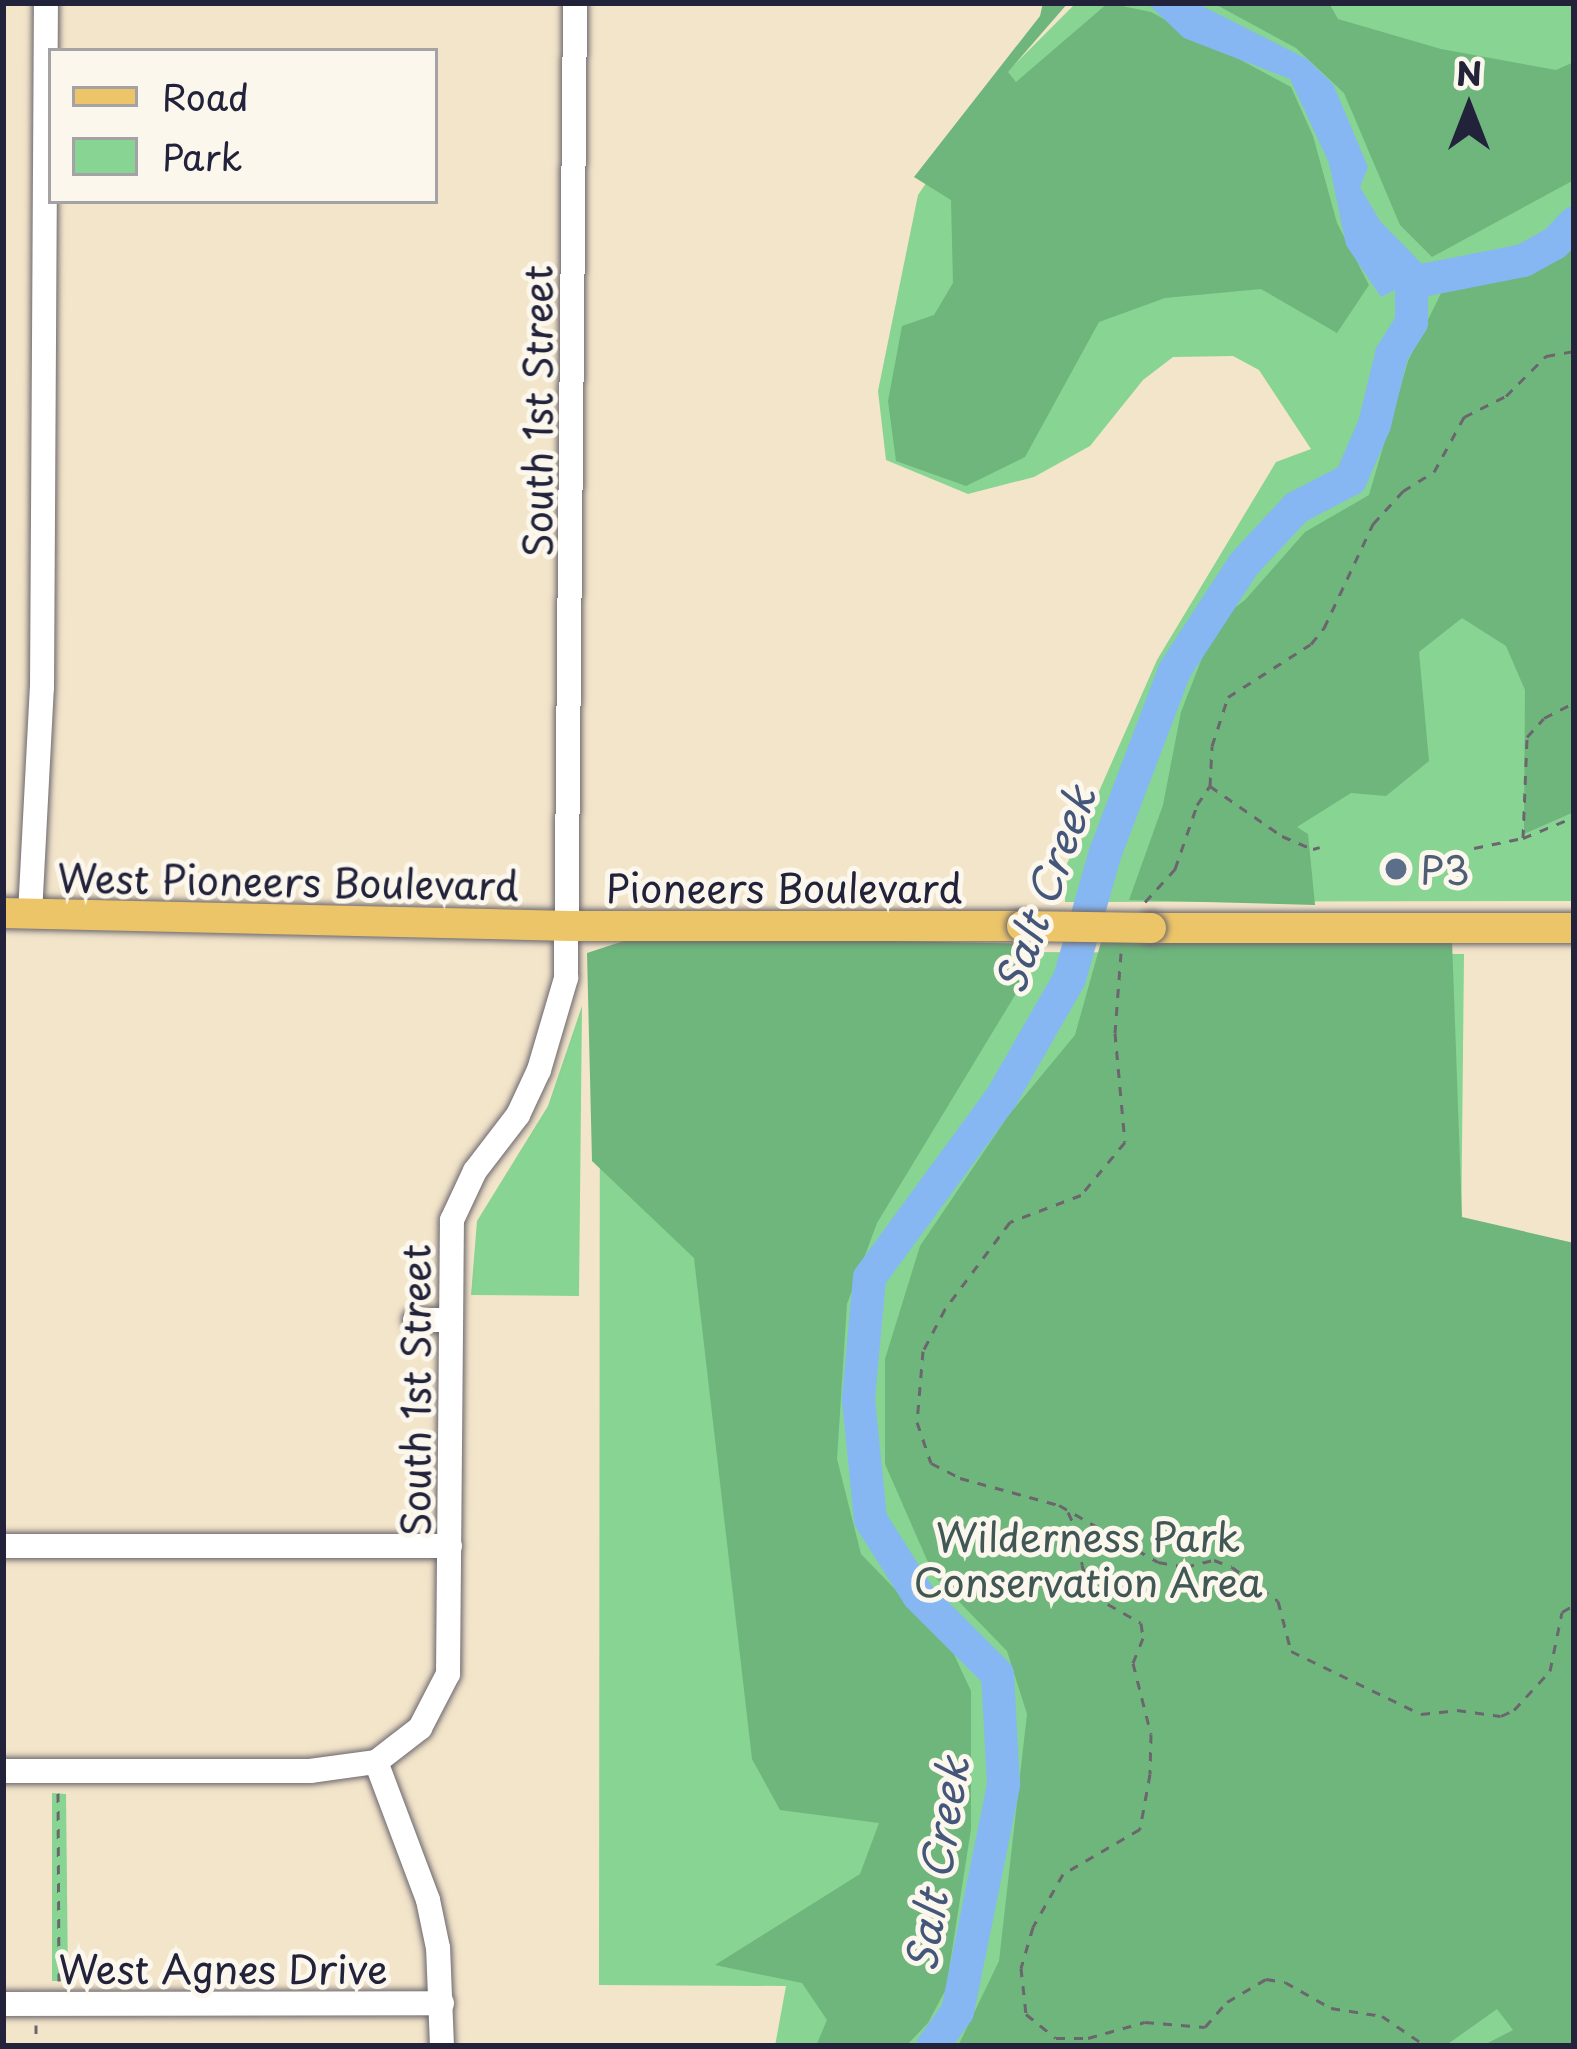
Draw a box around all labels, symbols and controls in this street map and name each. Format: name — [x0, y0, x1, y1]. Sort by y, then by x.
text: N — [1456, 47, 1482, 97]
legend — [48, 48, 438, 204]
north arrow — [1409, 48, 1529, 168]
text: Road — [162, 69, 249, 123]
text: Park — [162, 129, 242, 183]
street label: South 1st Street — [514, 260, 560, 562]
water label: Salt Creek — [983, 778, 1105, 1000]
place label: P3 — [1420, 846, 1470, 892]
street label: West Pioneers Boulevard — [58, 854, 518, 908]
marker: P3 — [1383, 856, 1409, 882]
street label: Pioneers Boulevard — [606, 864, 962, 910]
street label: South 1st Street — [392, 1239, 438, 1541]
park label: Wilderness Park Conservation Area — [913, 1514, 1263, 1605]
water label: Salt Creek — [894, 1753, 978, 1975]
street label: West Agnes Drive — [57, 1945, 389, 1991]

